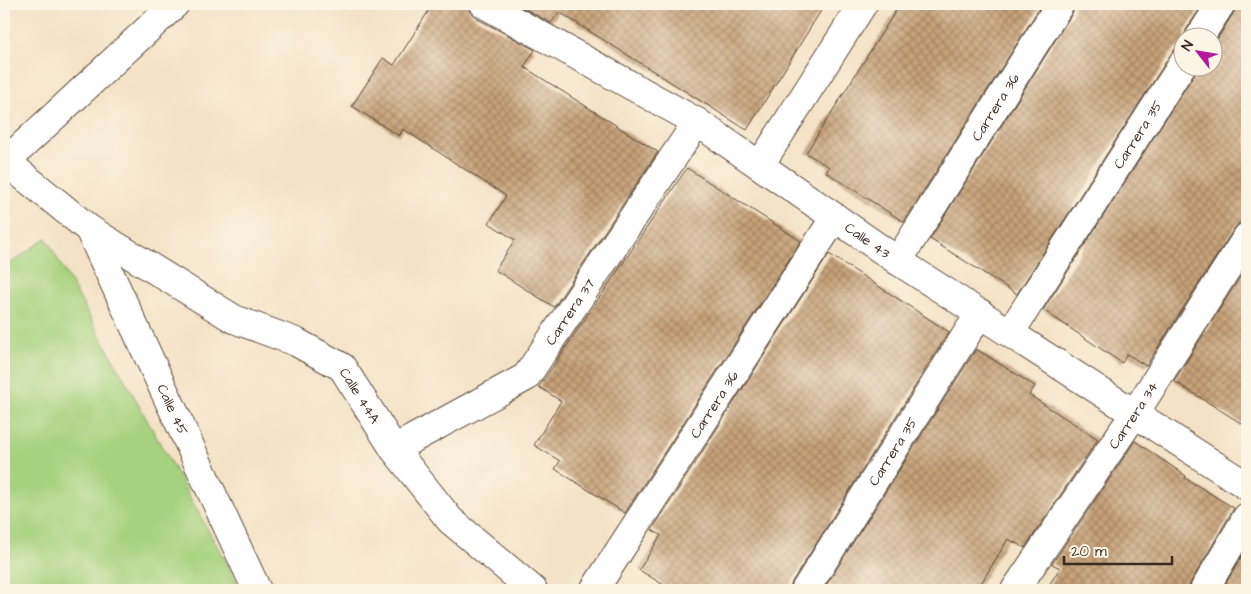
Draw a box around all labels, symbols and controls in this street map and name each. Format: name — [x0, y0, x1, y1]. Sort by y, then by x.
north arrow — [1174, 28, 1224, 78]
text: N — [1177, 37, 1199, 55]
street label: Carrera 36 — [967, 70, 1025, 145]
street label: Carrera 35 — [1109, 97, 1168, 173]
street label: Calle 43 — [840, 218, 894, 264]
street label: Carrera 37 — [541, 275, 600, 350]
street label: Calle 44A — [334, 364, 384, 428]
street label: Carrera 36 — [686, 367, 744, 442]
street label: Carrera 34 — [1104, 378, 1164, 453]
street label: Calle 45 — [152, 381, 193, 439]
street label: Carrera 35 — [864, 414, 923, 490]
scale bar — [1064, 534, 1171, 566]
text: 20 m — [1071, 541, 1107, 562]

